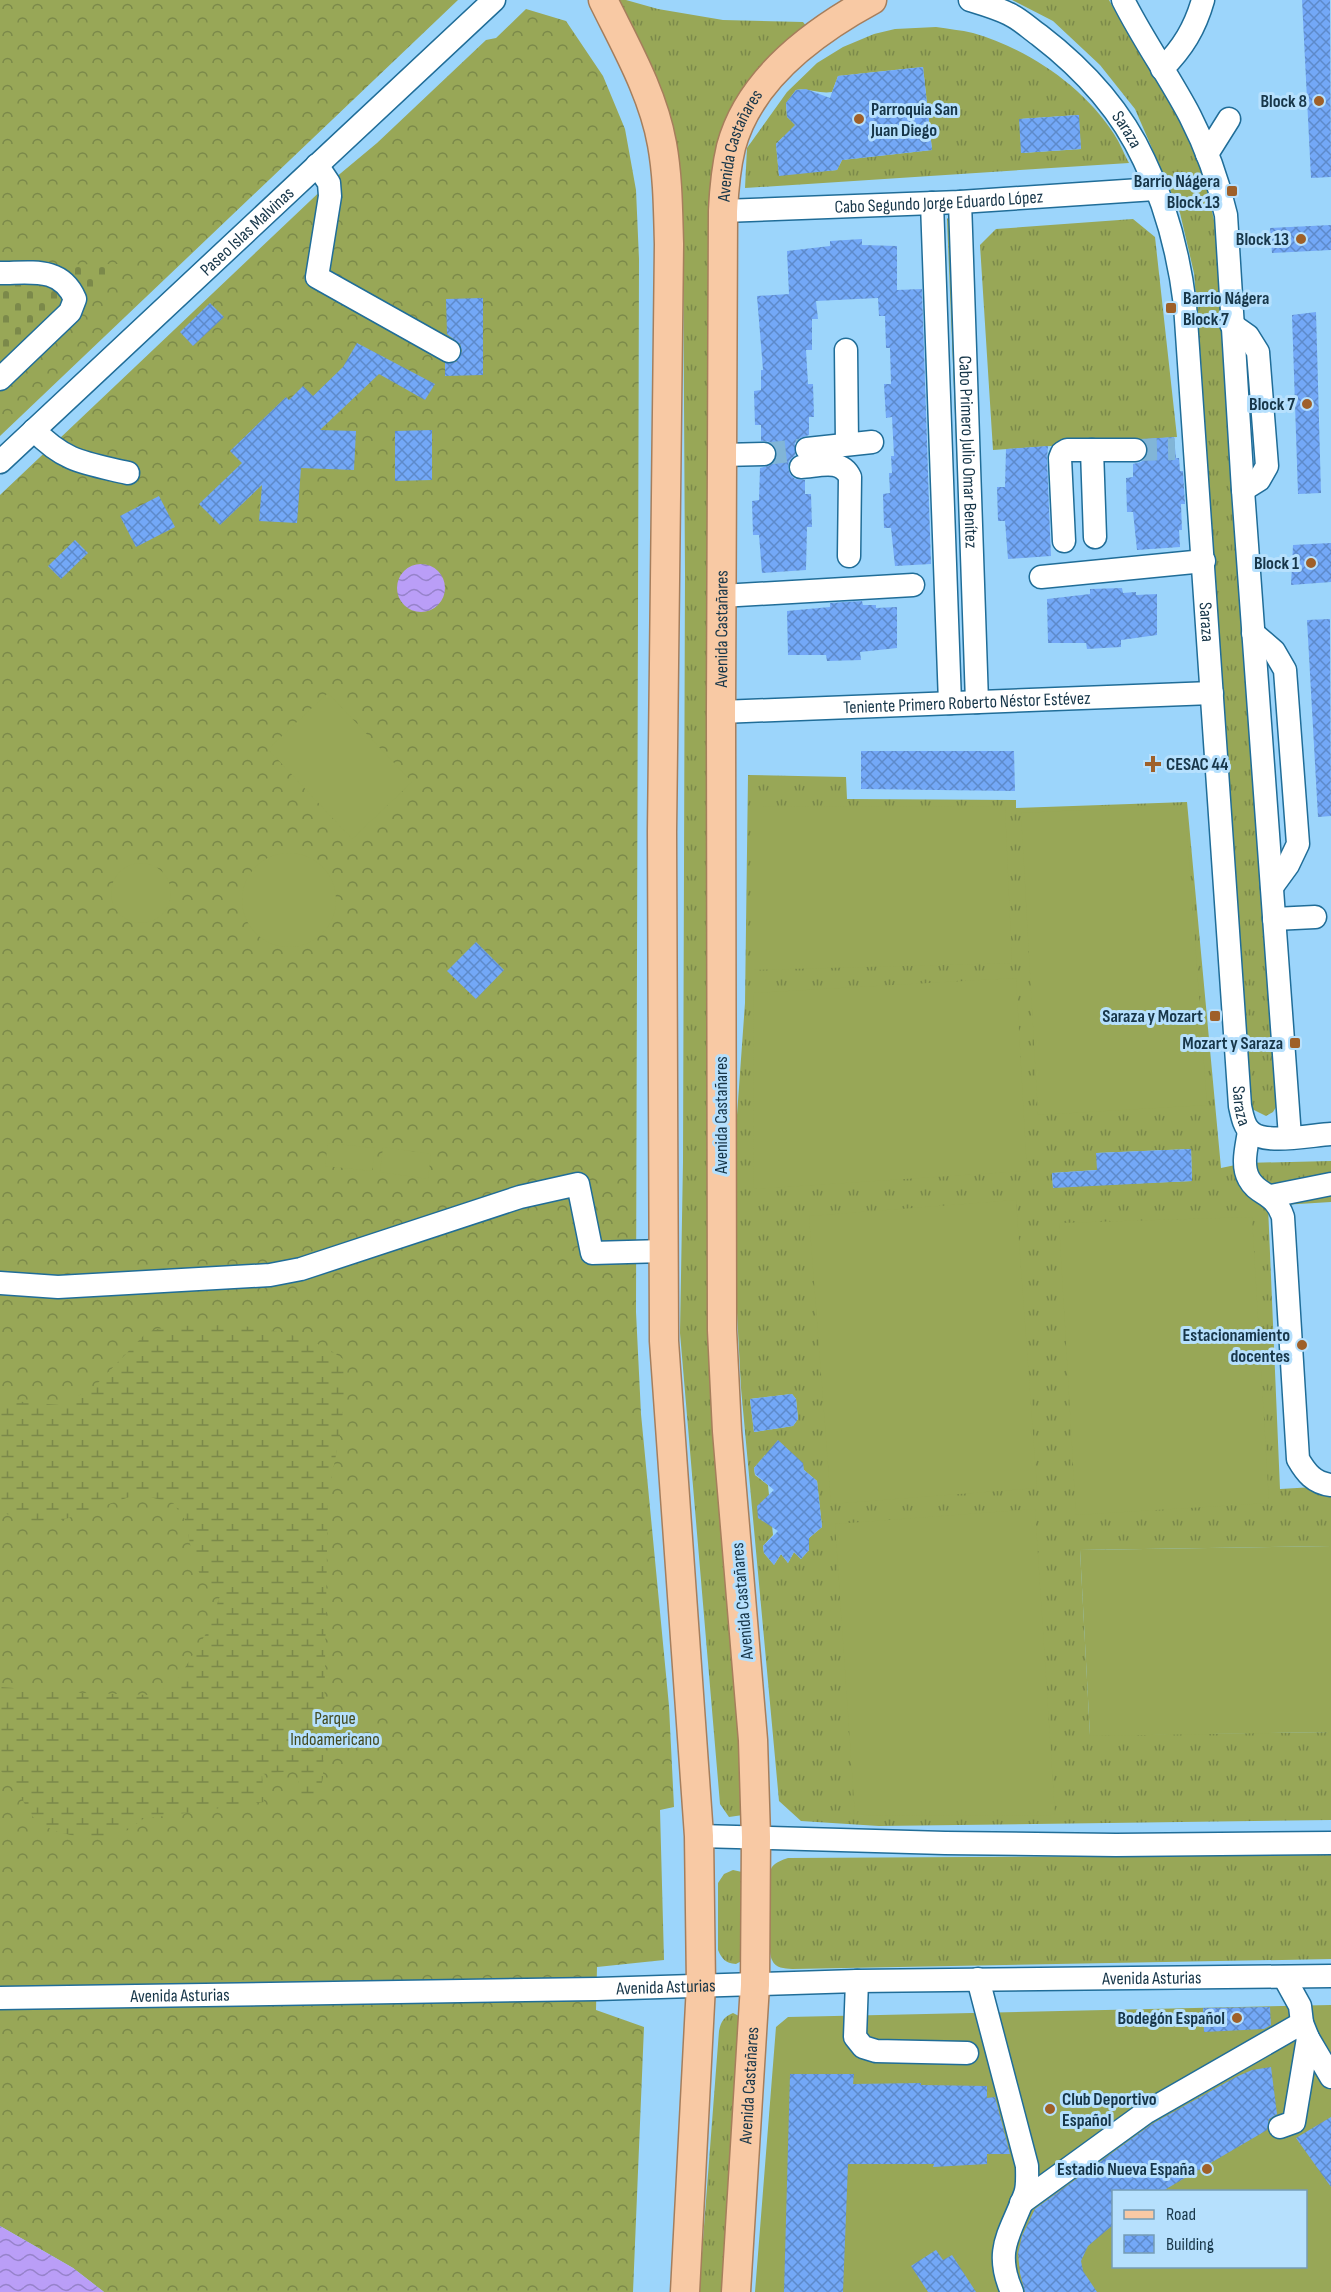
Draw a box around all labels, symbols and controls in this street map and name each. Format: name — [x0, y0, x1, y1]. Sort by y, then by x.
street label: Avenida Castañares — [713, 86, 767, 203]
place label: Block 8 — [1260, 91, 1307, 112]
marker: Block 8 — [1312, 94, 1326, 108]
place label: Parroquia San Juan Diego — [870, 99, 958, 141]
street label: Saraza — [1107, 107, 1146, 152]
marker: Parroquia San Juan Diego — [852, 112, 866, 126]
place label: Barrio Nágera Block 13 — [1134, 171, 1220, 213]
street label: Paseo Islas Malvinas — [196, 183, 298, 280]
marker: Barrio Nágera Block 13 — [1225, 184, 1239, 198]
street label: Cabo Segundo Jorge Eduardo López — [834, 186, 1044, 218]
place label: Block 13 — [1236, 229, 1289, 250]
marker: Block 13 — [1294, 232, 1308, 246]
place label: Barrio Nágera Block 7 — [1183, 288, 1269, 330]
marker: Barrio Nágera Block 7 — [1164, 301, 1178, 315]
street label: Cabo Primero Julio Omar Benítez — [954, 355, 982, 549]
place label: Block 7 — [1249, 394, 1295, 415]
marker: Block 7 — [1300, 397, 1314, 411]
place label: Block 1 — [1254, 553, 1299, 574]
marker: Block 1 — [1304, 556, 1318, 570]
street label: Avenida Castañares — [711, 570, 733, 689]
street label: Saraza — [1194, 601, 1218, 643]
street label: Teniente Primero Roberto Néstor Estévez — [843, 688, 1091, 718]
place label: CESAC 44 — [1166, 754, 1229, 775]
marker: CESAC 44 — [1144, 755, 1162, 773]
place label: Saraza y Mozart — [1102, 1006, 1203, 1027]
marker: Saraza y Mozart — [1208, 1009, 1222, 1023]
place label: Mozart y Saraza — [1182, 1033, 1283, 1054]
marker: Mozart y Saraza — [1288, 1036, 1302, 1050]
street label: Avenida Castañares — [711, 1056, 732, 1175]
street label: Saraza — [1228, 1085, 1255, 1129]
place label: Estacionamiento docentes — [1182, 1325, 1290, 1367]
marker: Estacionamiento docentes — [1295, 1338, 1309, 1352]
street label: Avenida Castañares — [727, 1542, 758, 1661]
park label: Parque Indoamericano — [290, 1708, 380, 1750]
street label: Avenida Asturias — [1101, 1967, 1201, 1989]
street label: Avenida Asturias — [615, 1975, 716, 1999]
street label: Avenida Asturias — [129, 1985, 230, 2007]
place label: Bodegón Español — [1118, 2008, 1225, 2029]
marker: Bodegón Español — [1230, 2011, 1244, 2025]
street label: Avenida Castañares — [735, 2026, 763, 2146]
place label: Club Deportivo Español — [1062, 2089, 1157, 2131]
marker: Club Deportivo Español — [1043, 2102, 1057, 2116]
place label: Estadio Nueva España — [1057, 2159, 1195, 2180]
marker: Estadio Nueva España — [1200, 2162, 1214, 2176]
legend — [1112, 2190, 1307, 2268]
text: Road — [1166, 2204, 1196, 2225]
text: Building — [1166, 2234, 1214, 2255]

